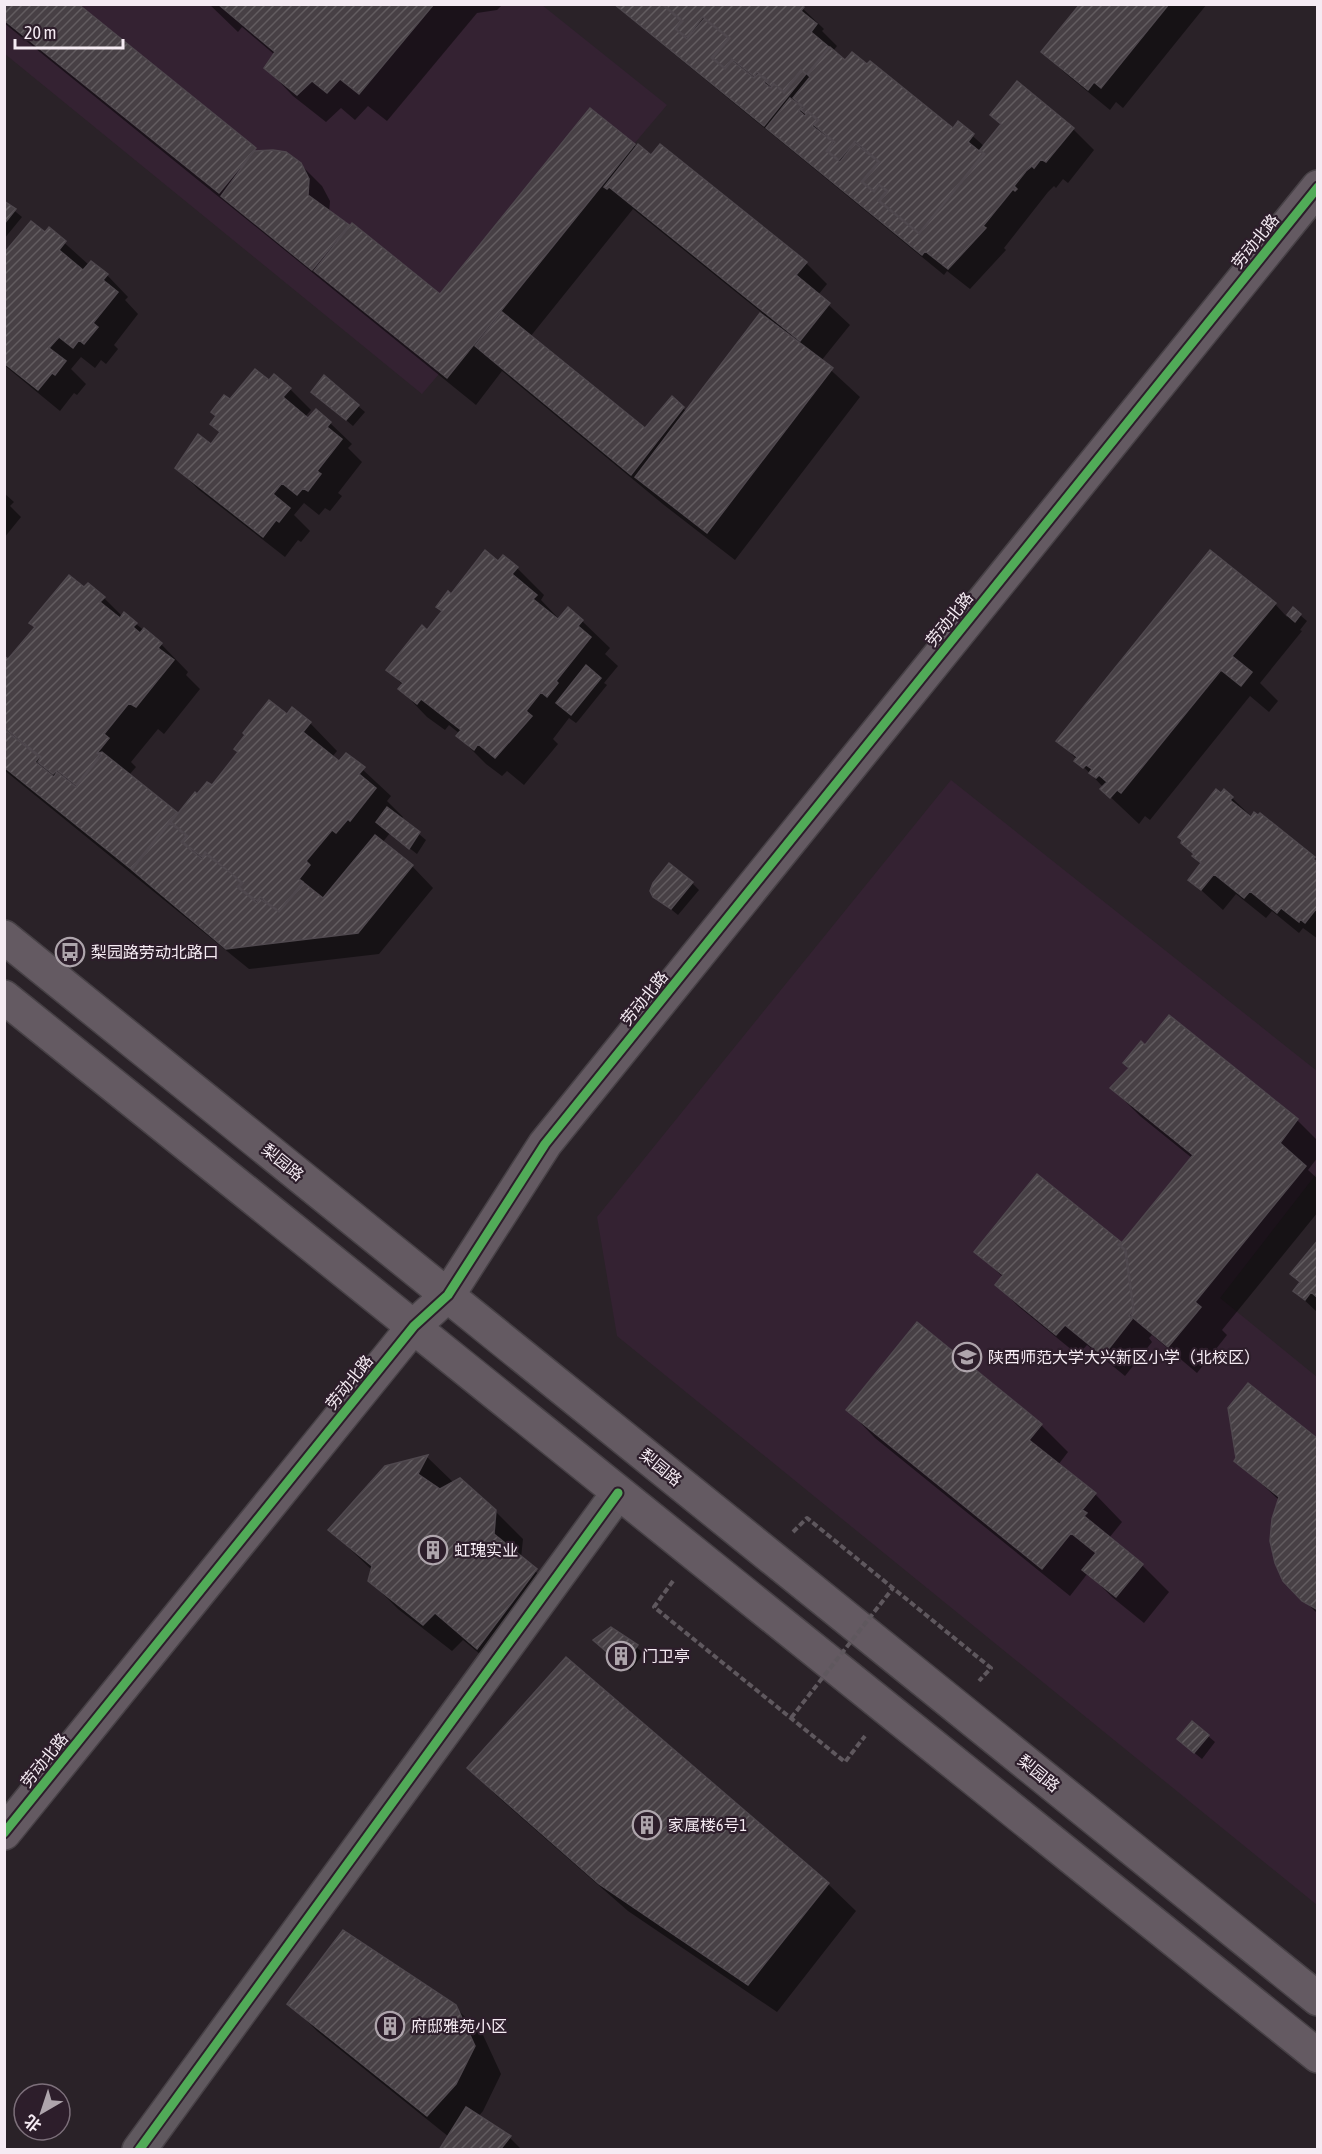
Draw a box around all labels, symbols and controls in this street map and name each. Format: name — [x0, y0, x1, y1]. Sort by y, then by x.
scale bar — [15, 12, 123, 50]
text: 20 m — [24, 22, 56, 43]
street label: 劳动北路 — [1228, 210, 1282, 272]
street label: 劳动北路 — [922, 588, 976, 650]
bus stop icon: 梨园路劳动北路口 — [54, 936, 86, 968]
place label: 梨园路劳动北路口 — [91, 943, 219, 961]
street label: 劳动北路 — [617, 967, 671, 1029]
street label: 梨园路 — [259, 1140, 307, 1184]
school or university icon: 陕西师范大学大兴新区小学（北校区） — [951, 1341, 983, 1373]
place label: 陕西师范大学大兴新区小学（北校区） — [988, 1348, 1260, 1366]
street label: 劳动北路 — [322, 1351, 376, 1413]
street label: 梨园路 — [637, 1445, 685, 1489]
building icon: 虹瑰实业 — [417, 1534, 449, 1566]
place label: 虹瑰实业 — [454, 1541, 518, 1559]
building icon: 门卫亭 — [605, 1640, 637, 1672]
place label: 门卫亭 — [642, 1647, 690, 1665]
street label: 劳动北路 — [17, 1729, 71, 1791]
street label: 梨园路 — [1015, 1751, 1063, 1795]
building icon: 家属楼6号1 — [631, 1809, 663, 1841]
place label: 家属楼6号1 — [668, 1816, 747, 1834]
building icon: 府邸雅苑小区 — [374, 2010, 406, 2042]
place label: 府邸雅苑小区 — [411, 2017, 507, 2035]
north arrow — [12, 2082, 72, 2142]
text: 北 — [21, 2112, 44, 2136]

